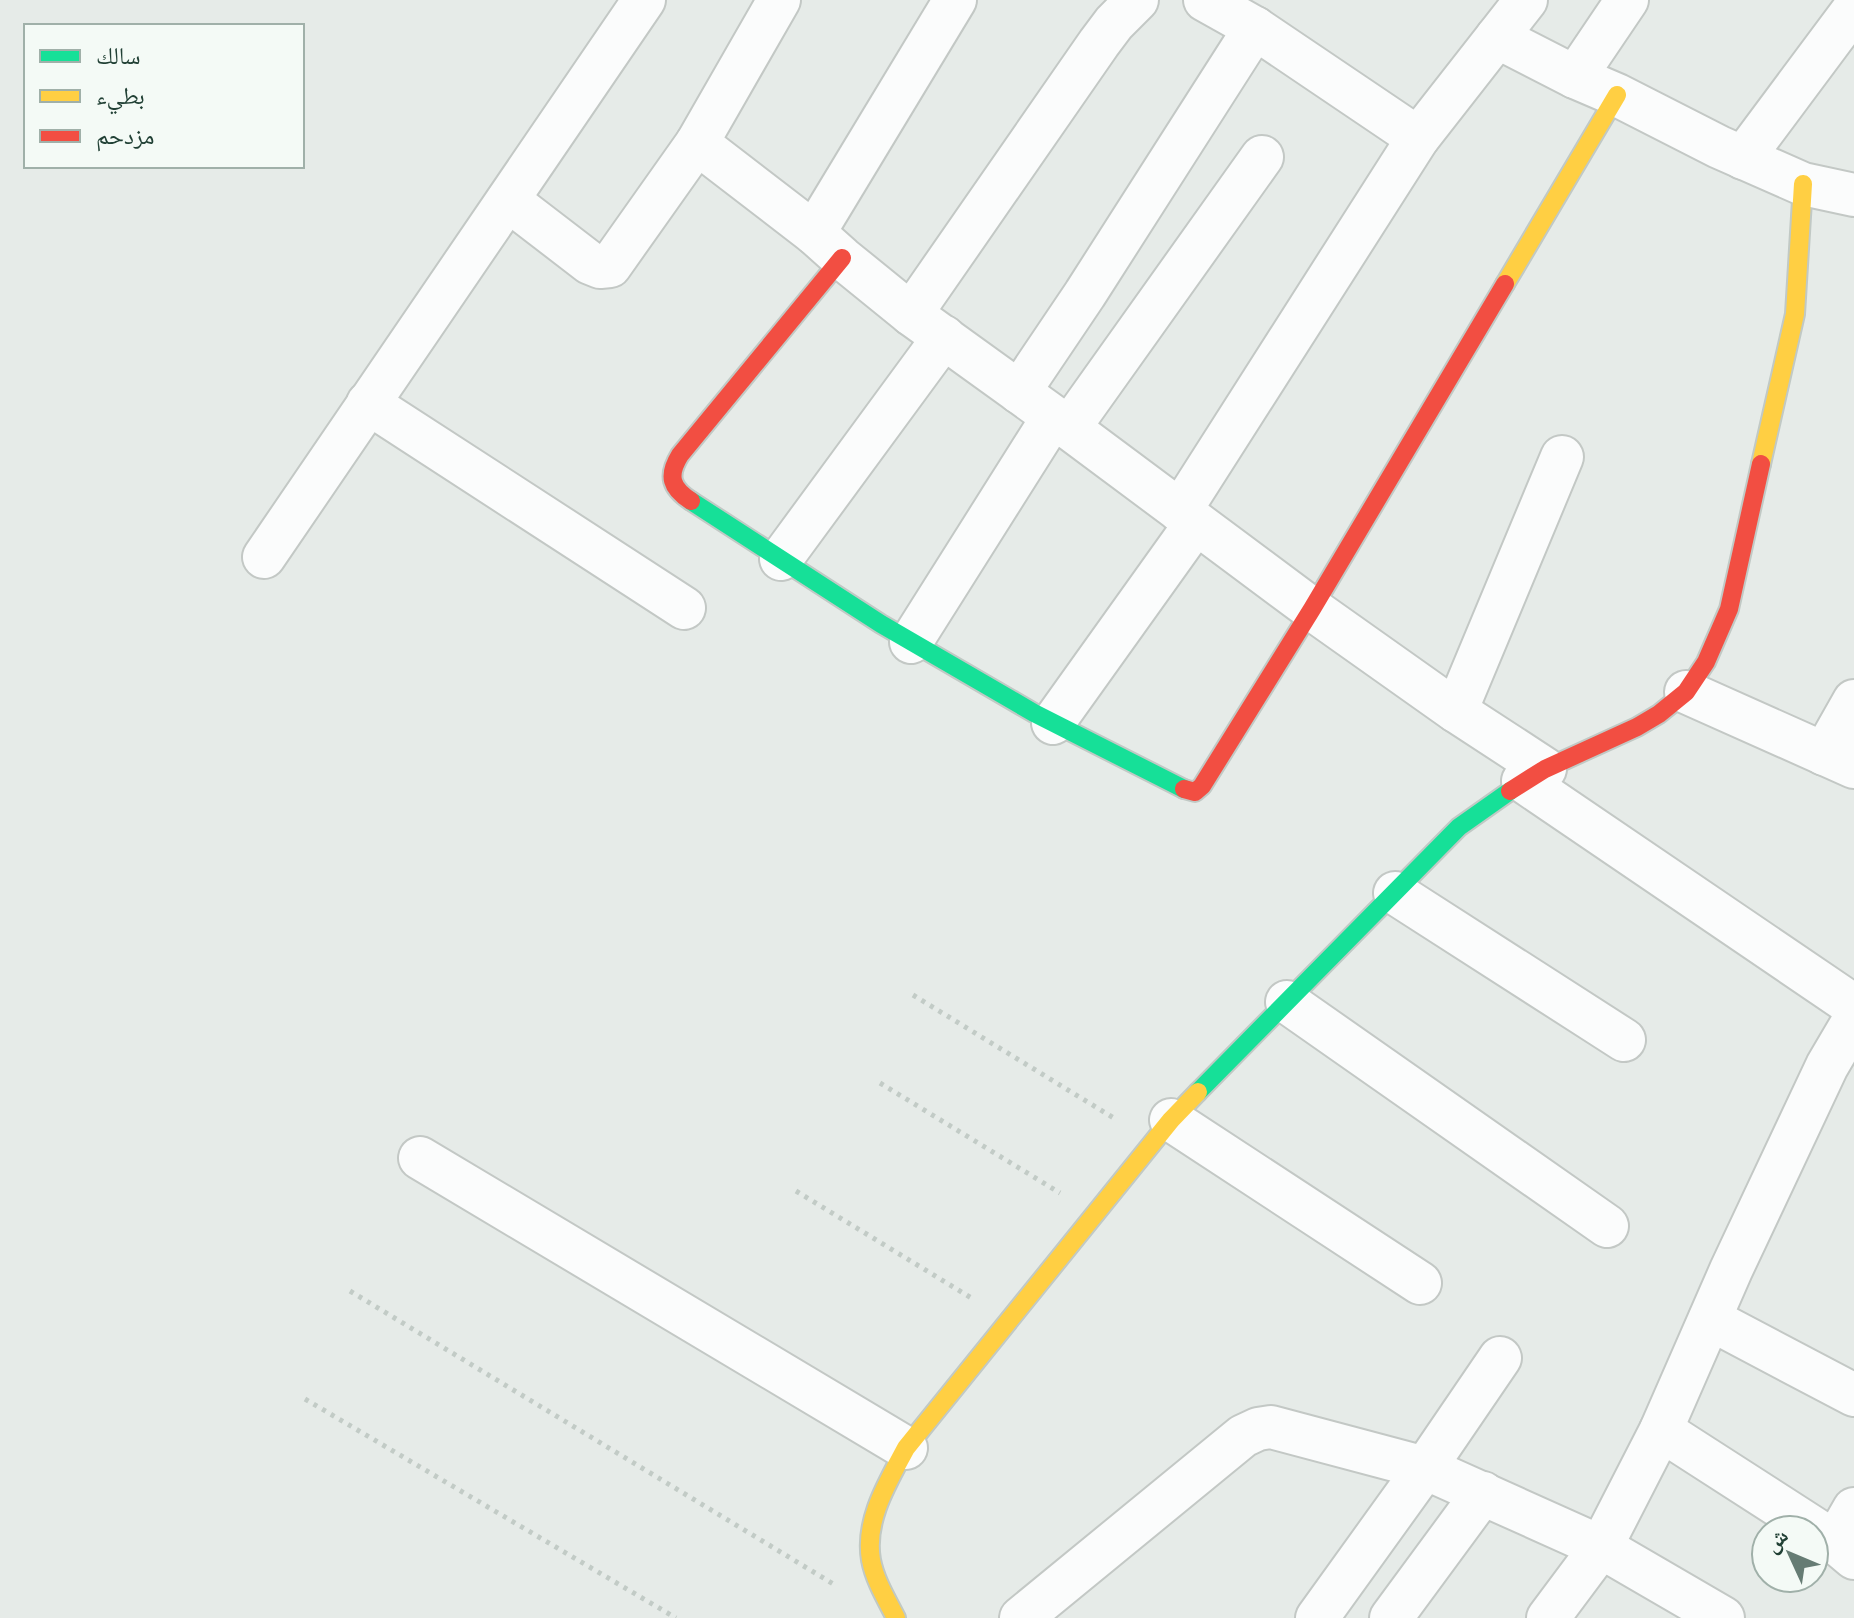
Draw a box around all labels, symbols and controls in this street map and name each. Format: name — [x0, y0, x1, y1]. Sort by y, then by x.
legend — [24, 24, 304, 168]
text: سالك — [96, 40, 141, 69]
text: بطيء — [96, 80, 145, 115]
text: مزدحم — [96, 120, 155, 152]
north arrow — [1750, 1514, 1830, 1594]
text: ش — [1757, 1522, 1794, 1558]

